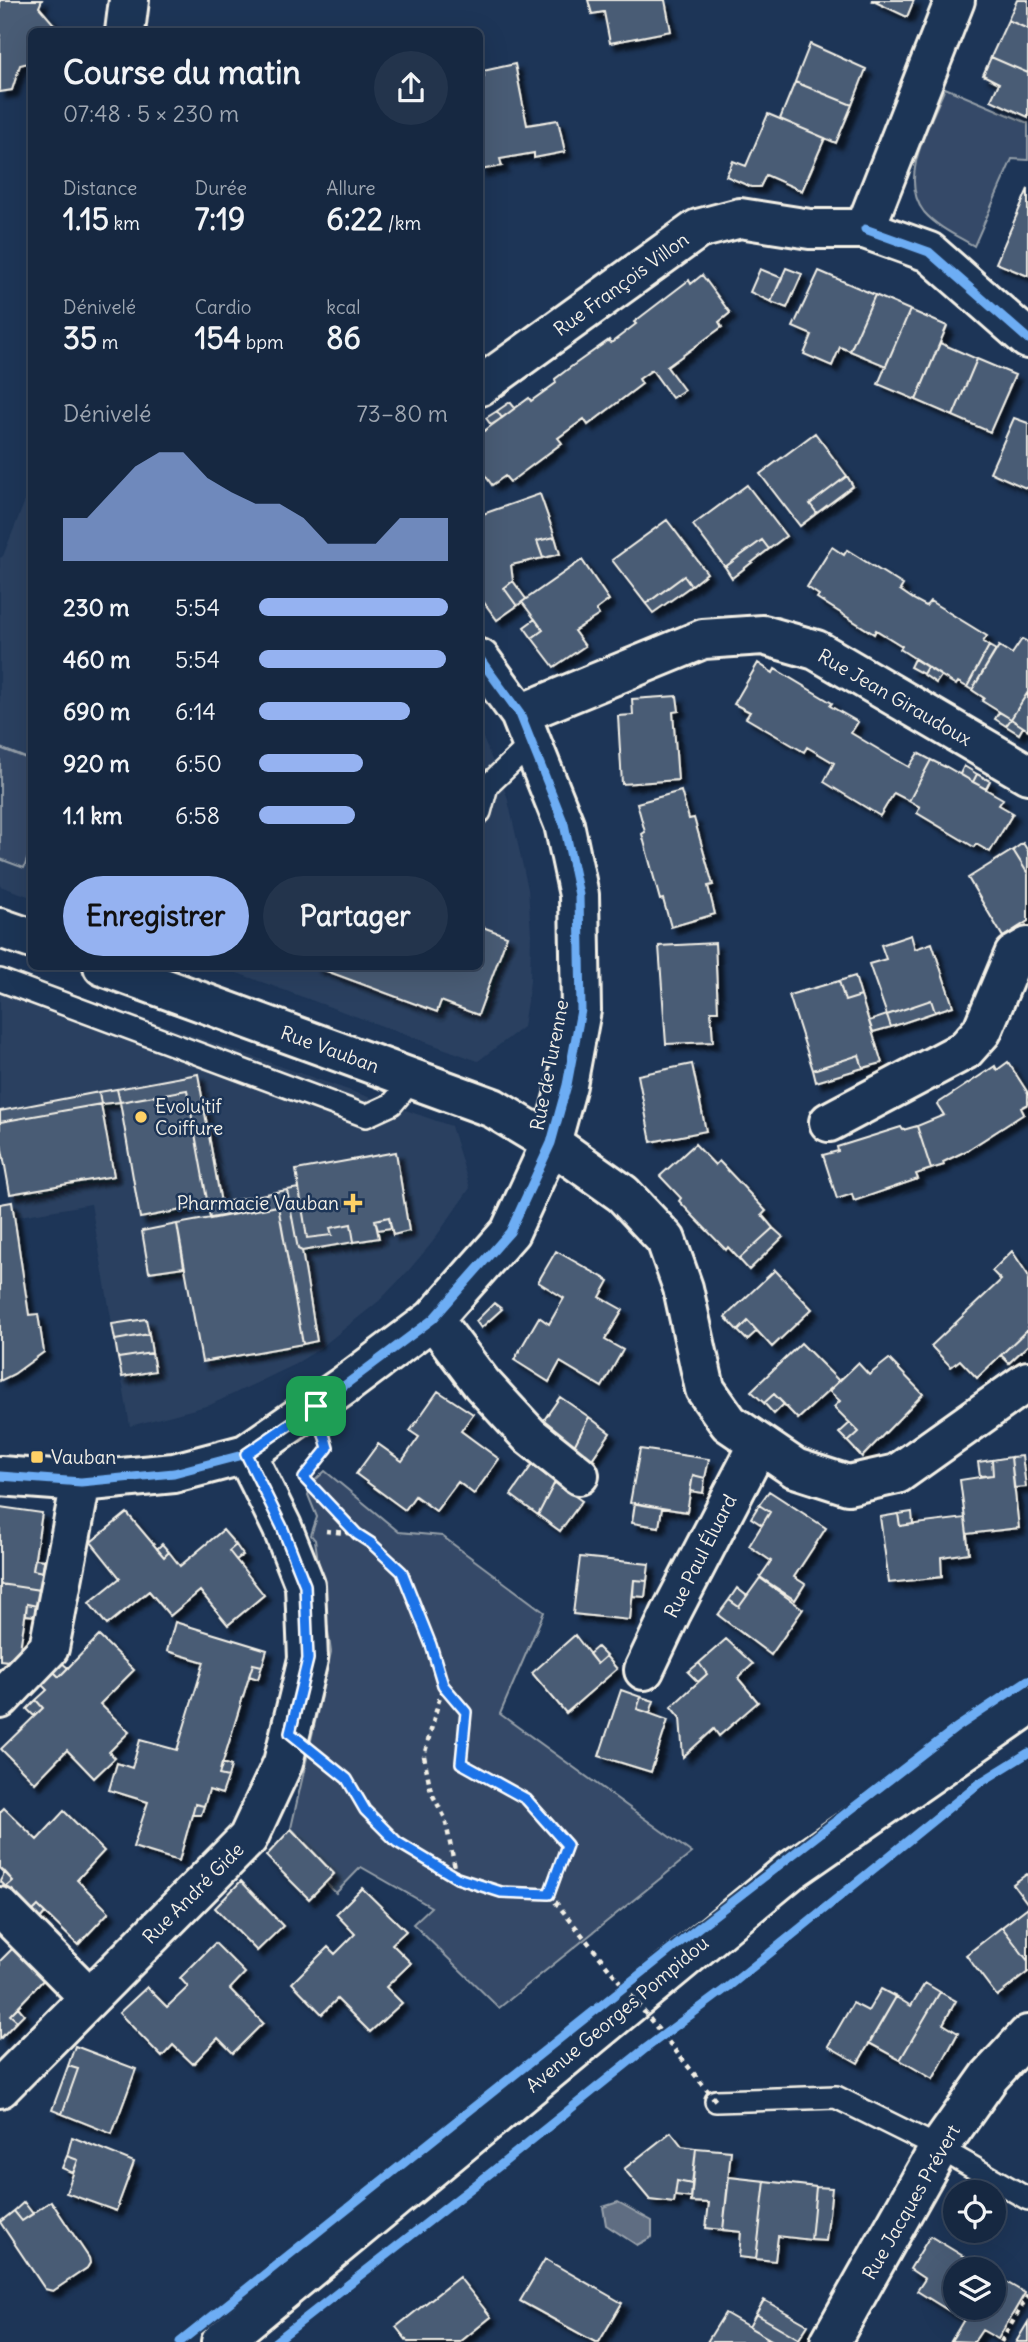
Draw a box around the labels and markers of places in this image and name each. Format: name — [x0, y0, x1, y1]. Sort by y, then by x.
place label: Evolu'tif Coiffure — [155, 1094, 223, 1140]
marker: Evolu'tif Coiffure — [133, 1109, 149, 1125]
place label: Pharmacie Vauban — [177, 1191, 339, 1215]
marker: Pharmacie Vauban — [345, 1195, 361, 1211]
pin — [286, 1376, 346, 1436]
place label: Vauban — [51, 1445, 116, 1469]
marker: Vauban — [29, 1449, 45, 1465]

